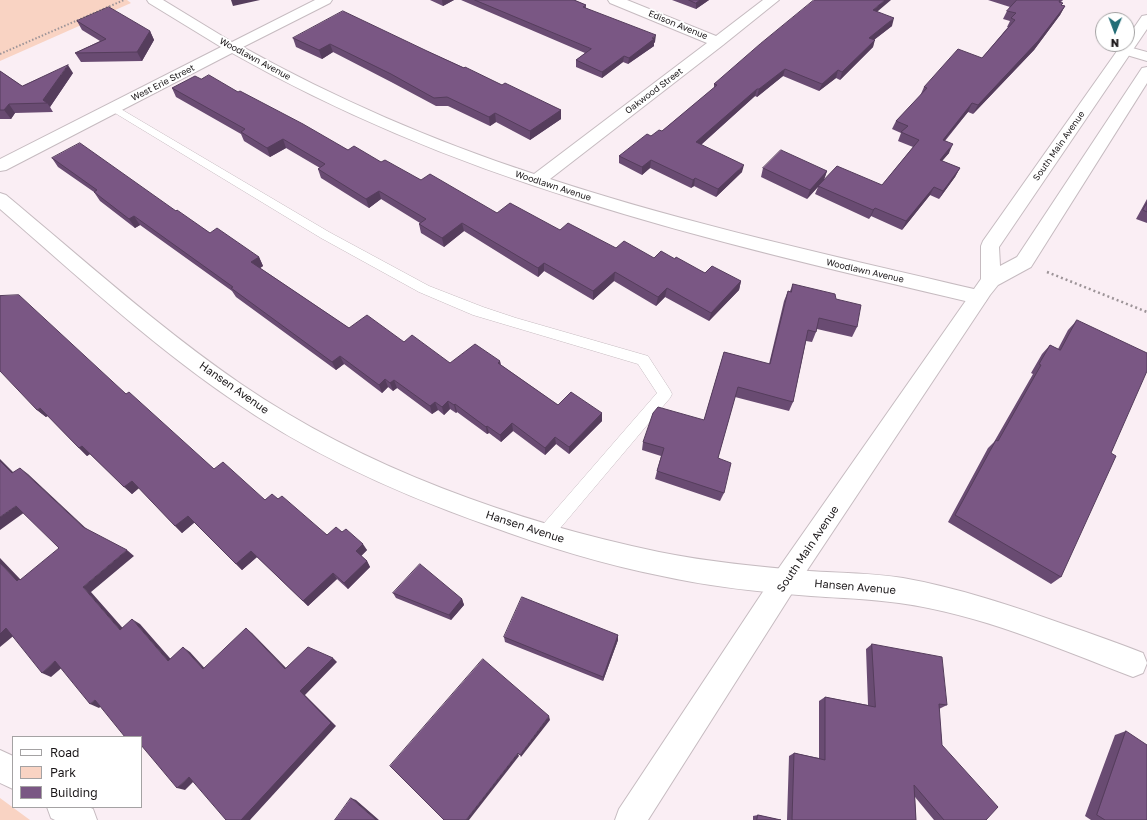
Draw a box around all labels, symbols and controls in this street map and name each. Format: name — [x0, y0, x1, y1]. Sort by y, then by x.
street label: Edison Avenue — [647, 8, 709, 42]
north arrow — [1095, 12, 1135, 52]
street label: Woodlawn Avenue — [217, 36, 293, 82]
text: N — [1110, 37, 1119, 50]
street label: West Erie Street — [130, 62, 196, 104]
street label: Oakwood Street — [623, 66, 685, 116]
street label: South Main Avenue — [1031, 109, 1087, 183]
street label: Woodlawn Avenue — [514, 169, 592, 203]
street label: Woodlawn Avenue — [825, 257, 905, 285]
street label: Hansen Avenue — [197, 359, 271, 417]
street label: South Main Avenue — [774, 503, 842, 595]
street label: Hansen Avenue — [484, 508, 566, 546]
street label: Hansen Avenue — [814, 577, 896, 597]
legend — [12, 736, 142, 808]
text: Road — [50, 745, 79, 760]
text: Park — [50, 765, 76, 780]
text: Building — [50, 785, 98, 800]

